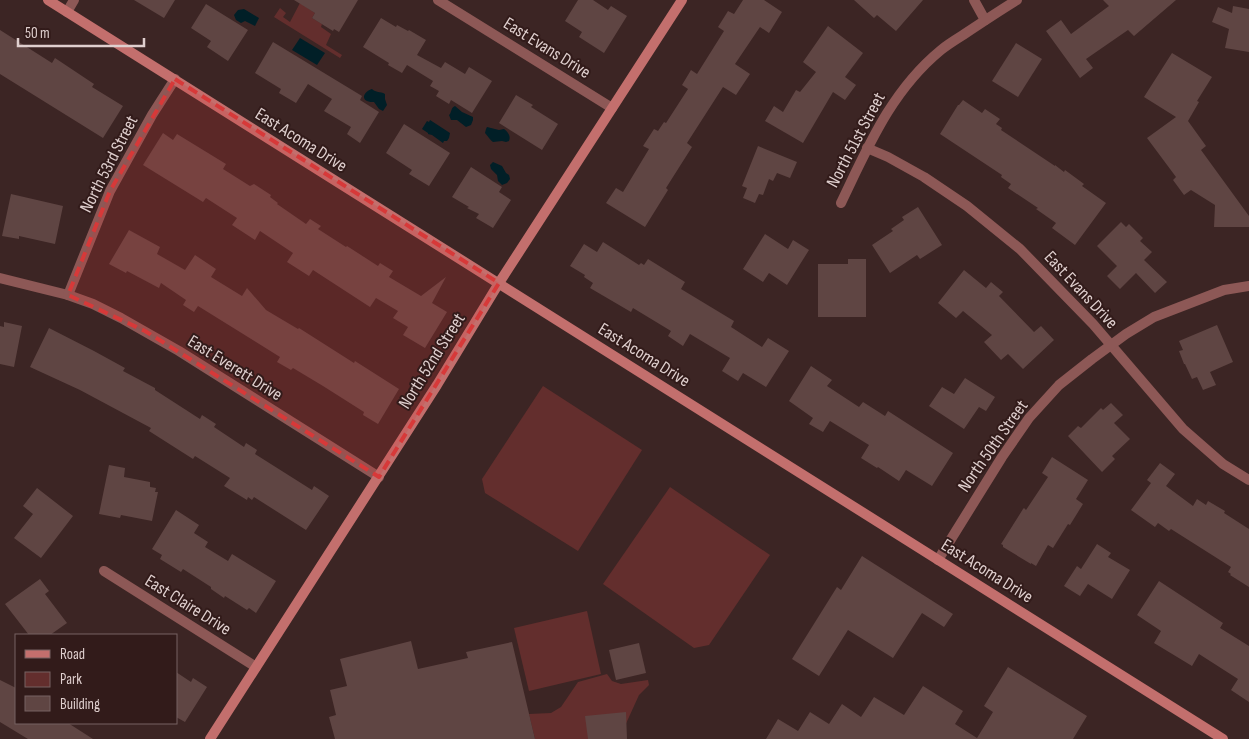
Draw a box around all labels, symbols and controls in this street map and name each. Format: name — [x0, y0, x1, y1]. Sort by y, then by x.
street label: East Evans Drive — [500, 13, 594, 83]
scale bar — [18, 15, 144, 47]
text: 50 m — [25, 24, 50, 43]
street label: North 51st Street — [822, 89, 890, 191]
street label: East Acoma Drive — [251, 103, 351, 177]
street label: North 53rd Street — [76, 112, 143, 216]
street label: East Evans Drive — [1040, 247, 1122, 333]
street label: North 52nd Street — [394, 309, 470, 413]
street label: East Acoma Drive — [594, 318, 694, 392]
street label: East Everett Drive — [184, 331, 286, 405]
street label: North 50th Street — [954, 396, 1033, 496]
street label: East Acoma Drive — [937, 534, 1037, 608]
street label: East Claire Drive — [141, 570, 235, 640]
legend — [15, 634, 178, 724]
text: Road — [60, 645, 85, 664]
text: Park — [60, 670, 82, 689]
text: Building — [60, 695, 100, 714]

